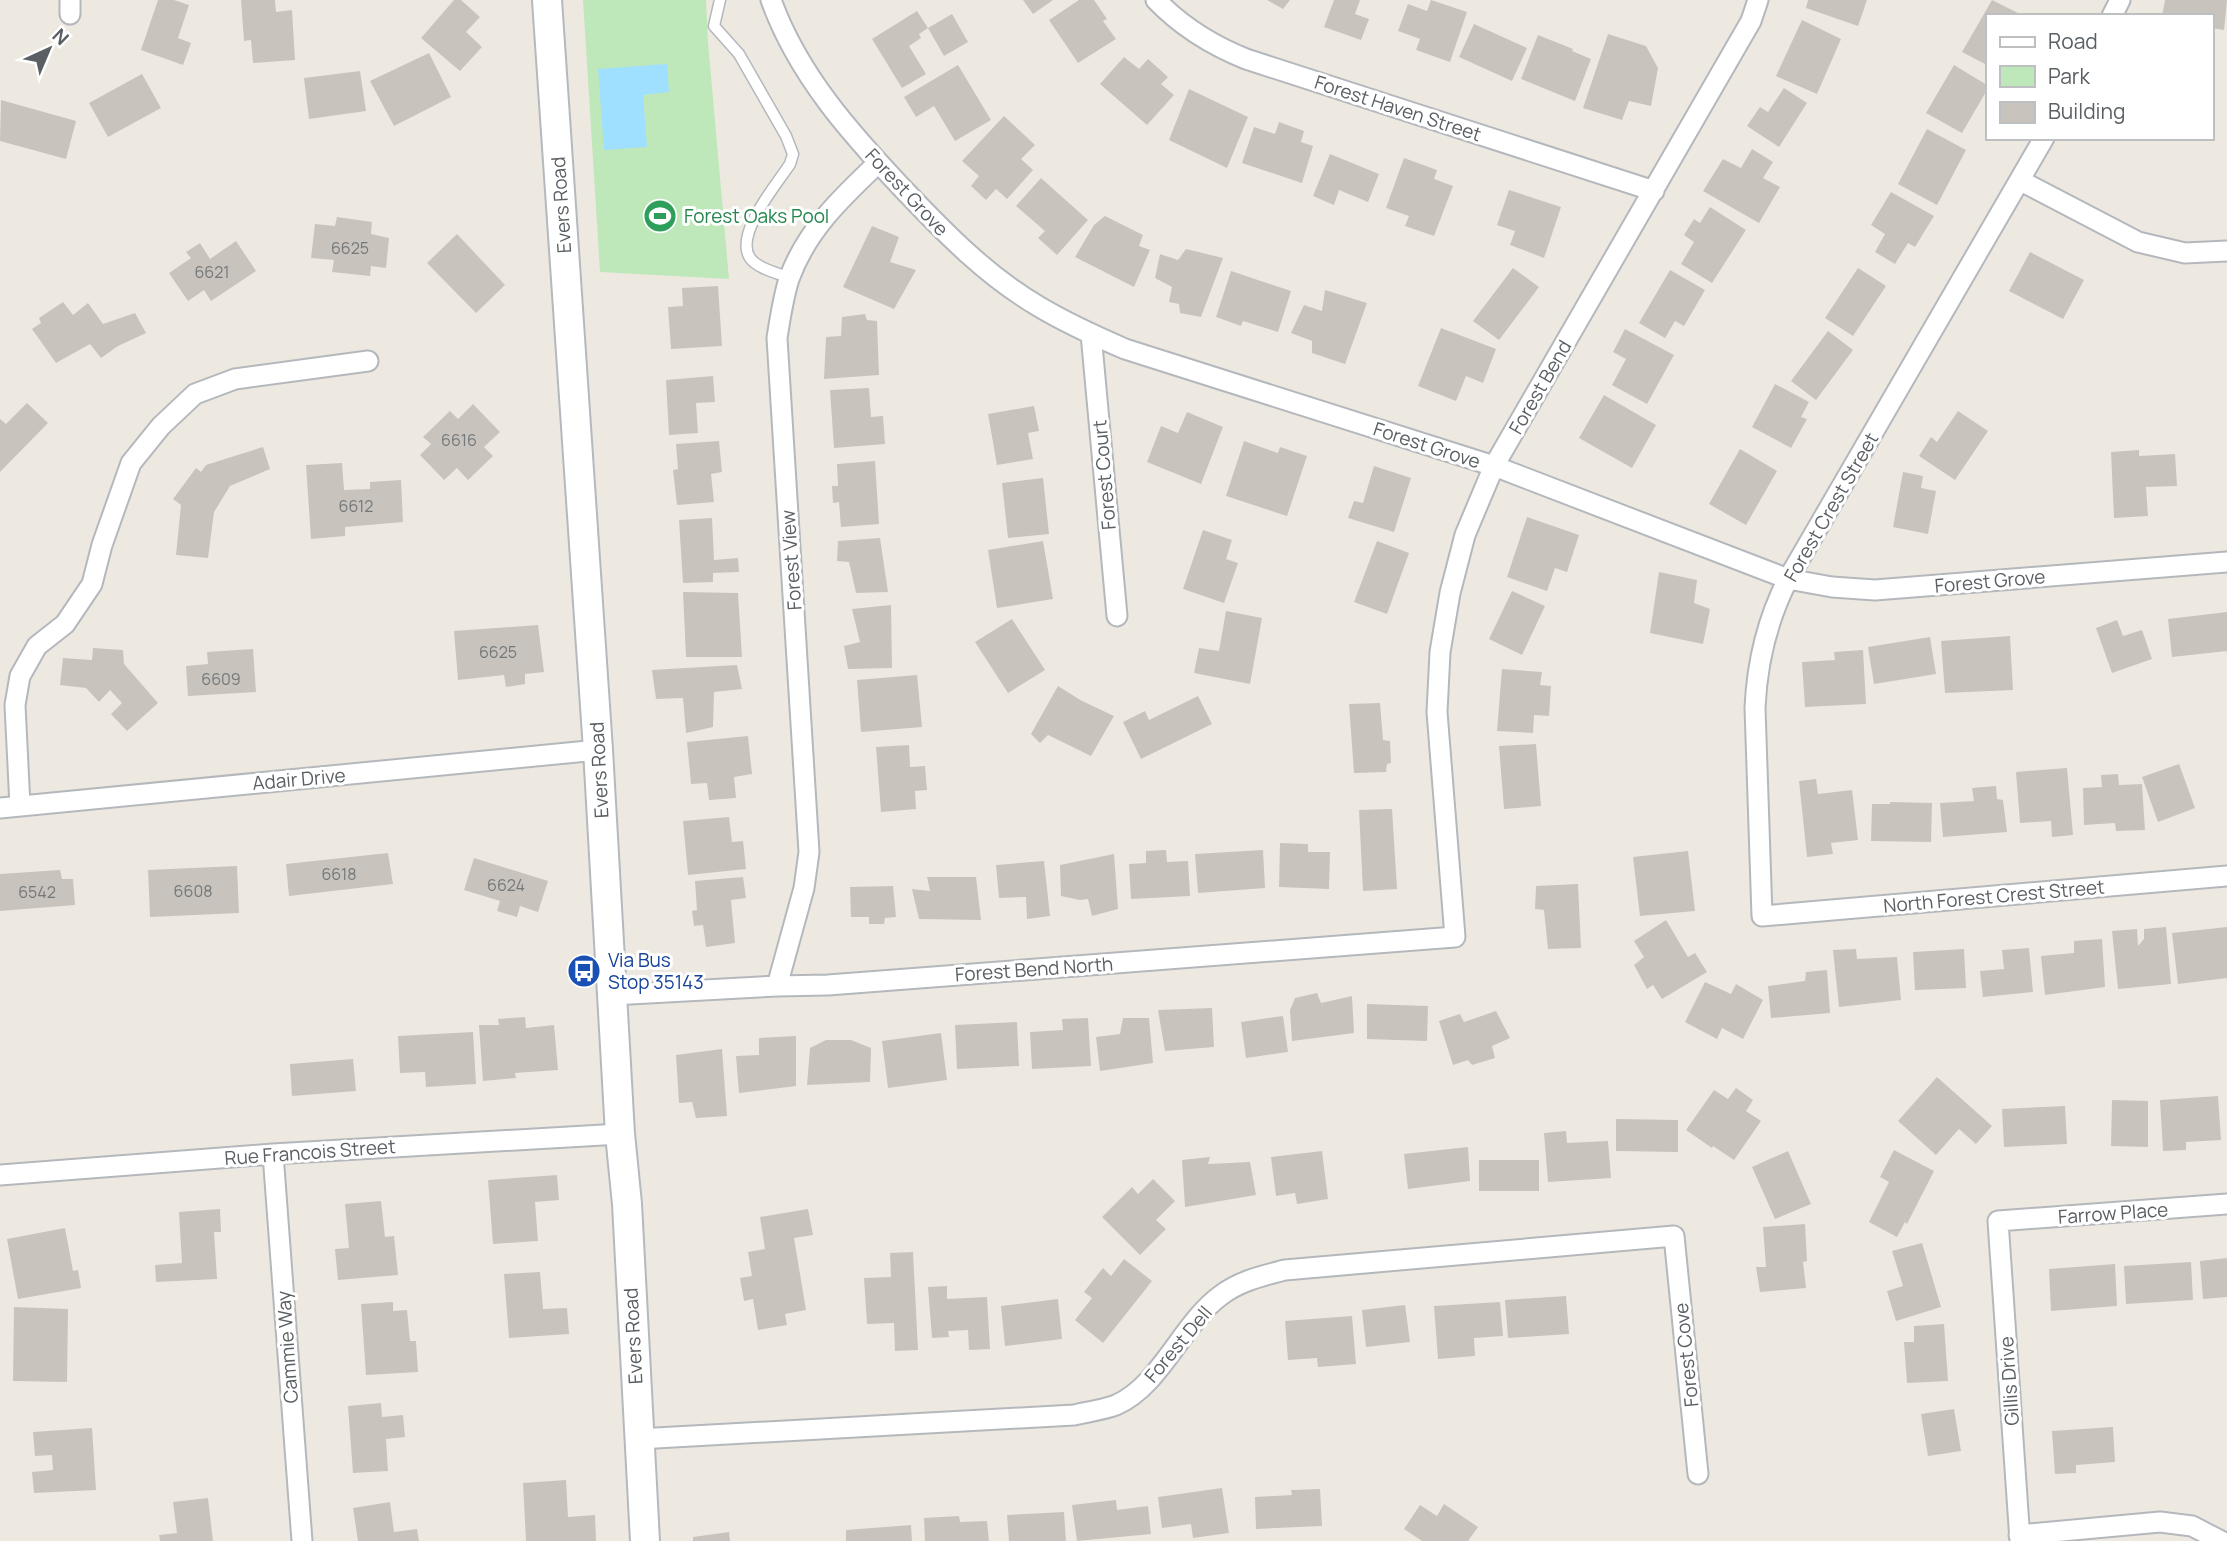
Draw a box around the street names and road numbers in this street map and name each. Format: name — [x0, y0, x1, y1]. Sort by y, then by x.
street label: Forest Haven Street — [1311, 69, 1485, 147]
street label: Forest Grove — [860, 143, 954, 241]
street label: Evers Road — [545, 156, 577, 254]
street label: Forest Bend — [1503, 335, 1577, 439]
street label: Forest Grove — [1370, 415, 1484, 475]
street label: Forest Court — [1086, 419, 1122, 531]
street label: Forest Crest Street — [1778, 428, 1884, 586]
street label: Forest View — [774, 509, 807, 611]
street label: Forest Grove — [1934, 563, 2046, 599]
street label: Evers Road — [583, 721, 615, 819]
street label: Adair Drive — [251, 762, 347, 796]
street label: North Forest Crest Street — [1882, 873, 2106, 919]
street label: Forest Bend North — [954, 951, 1114, 987]
street label: Rue Francois Street — [224, 1133, 396, 1171]
street label: Farrow Place — [2057, 1196, 2169, 1230]
street label: Evers Road — [617, 1287, 649, 1385]
street label: Cammie Way — [270, 1290, 304, 1404]
street label: Forest Dell — [1138, 1300, 1218, 1388]
street label: Forest Cove — [1668, 1302, 1704, 1408]
street label: Gillis Drive — [1993, 1336, 2025, 1426]

